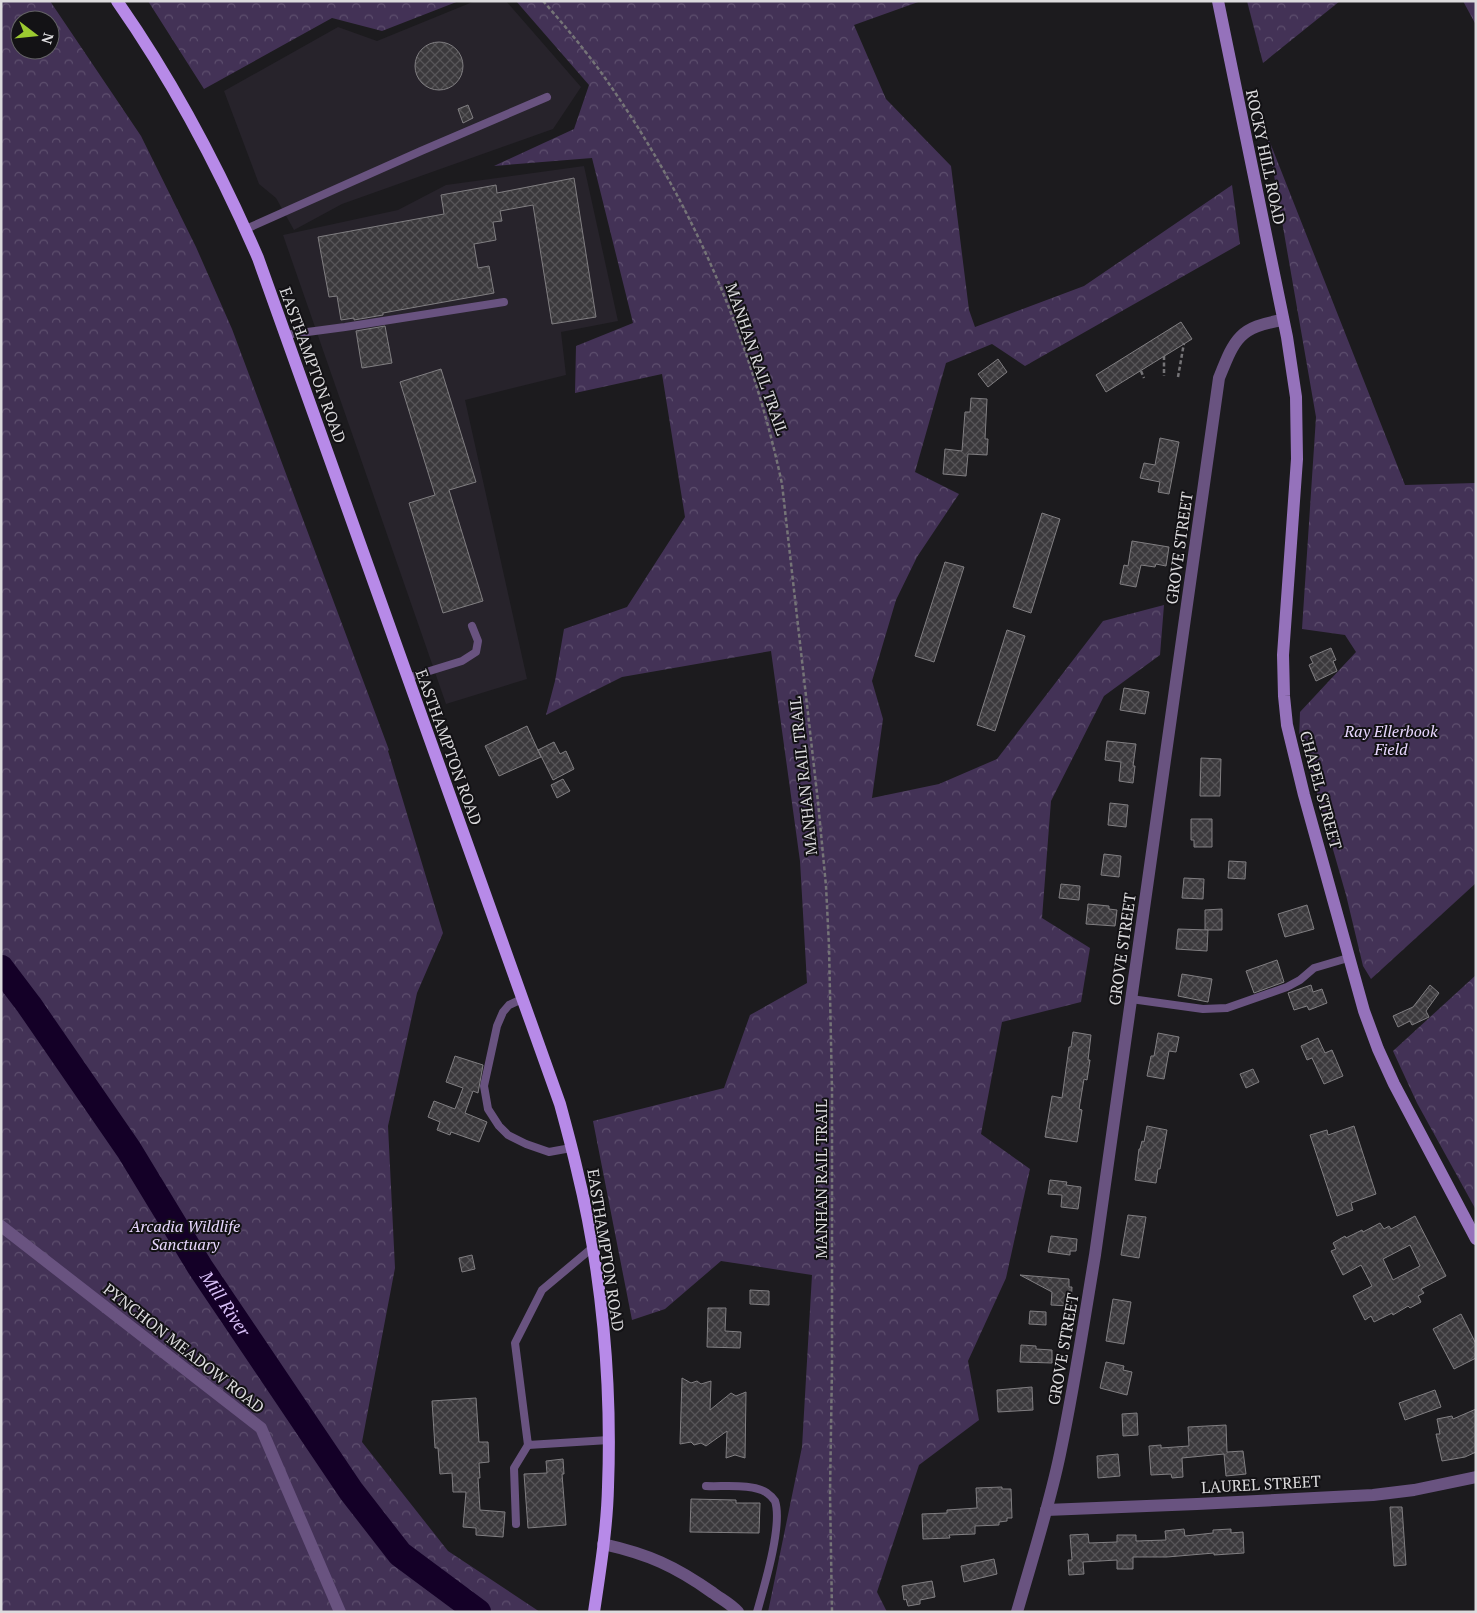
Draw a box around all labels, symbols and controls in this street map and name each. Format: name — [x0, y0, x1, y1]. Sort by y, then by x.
north arrow — [10, 10, 60, 60]
text: N — [37, 31, 59, 47]
street label: ROCKY HILL ROAD — [1241, 87, 1291, 227]
street label: MANHAN RAIL TRAIL — [721, 280, 793, 438]
street label: EASTHAMPTON ROAD — [275, 284, 351, 446]
street label: GROVE STREET — [1160, 490, 1198, 606]
street label: EASTHAMPTON ROAD — [411, 666, 487, 828]
street label: MANHAN RAIL TRAIL — [784, 695, 822, 856]
park label: Ray Ellerbook Field — [1343, 720, 1438, 760]
street label: CHAPEL STREET — [1295, 728, 1347, 852]
street label: GROVE STREET — [1103, 891, 1141, 1007]
street label: MANHAN RAIL TRAIL — [810, 1099, 832, 1259]
street label: EASTHAMPTON ROAD — [582, 1167, 630, 1333]
park label: Arcadia Wildlife Sanctuary — [129, 1215, 240, 1255]
water label: Mill River — [195, 1265, 257, 1342]
street label: PYNCHON MEADOW ROAD — [99, 1278, 269, 1418]
street label: GROVE STREET — [1042, 1291, 1084, 1407]
street label: LAUREL STREET — [1201, 1470, 1322, 1498]

